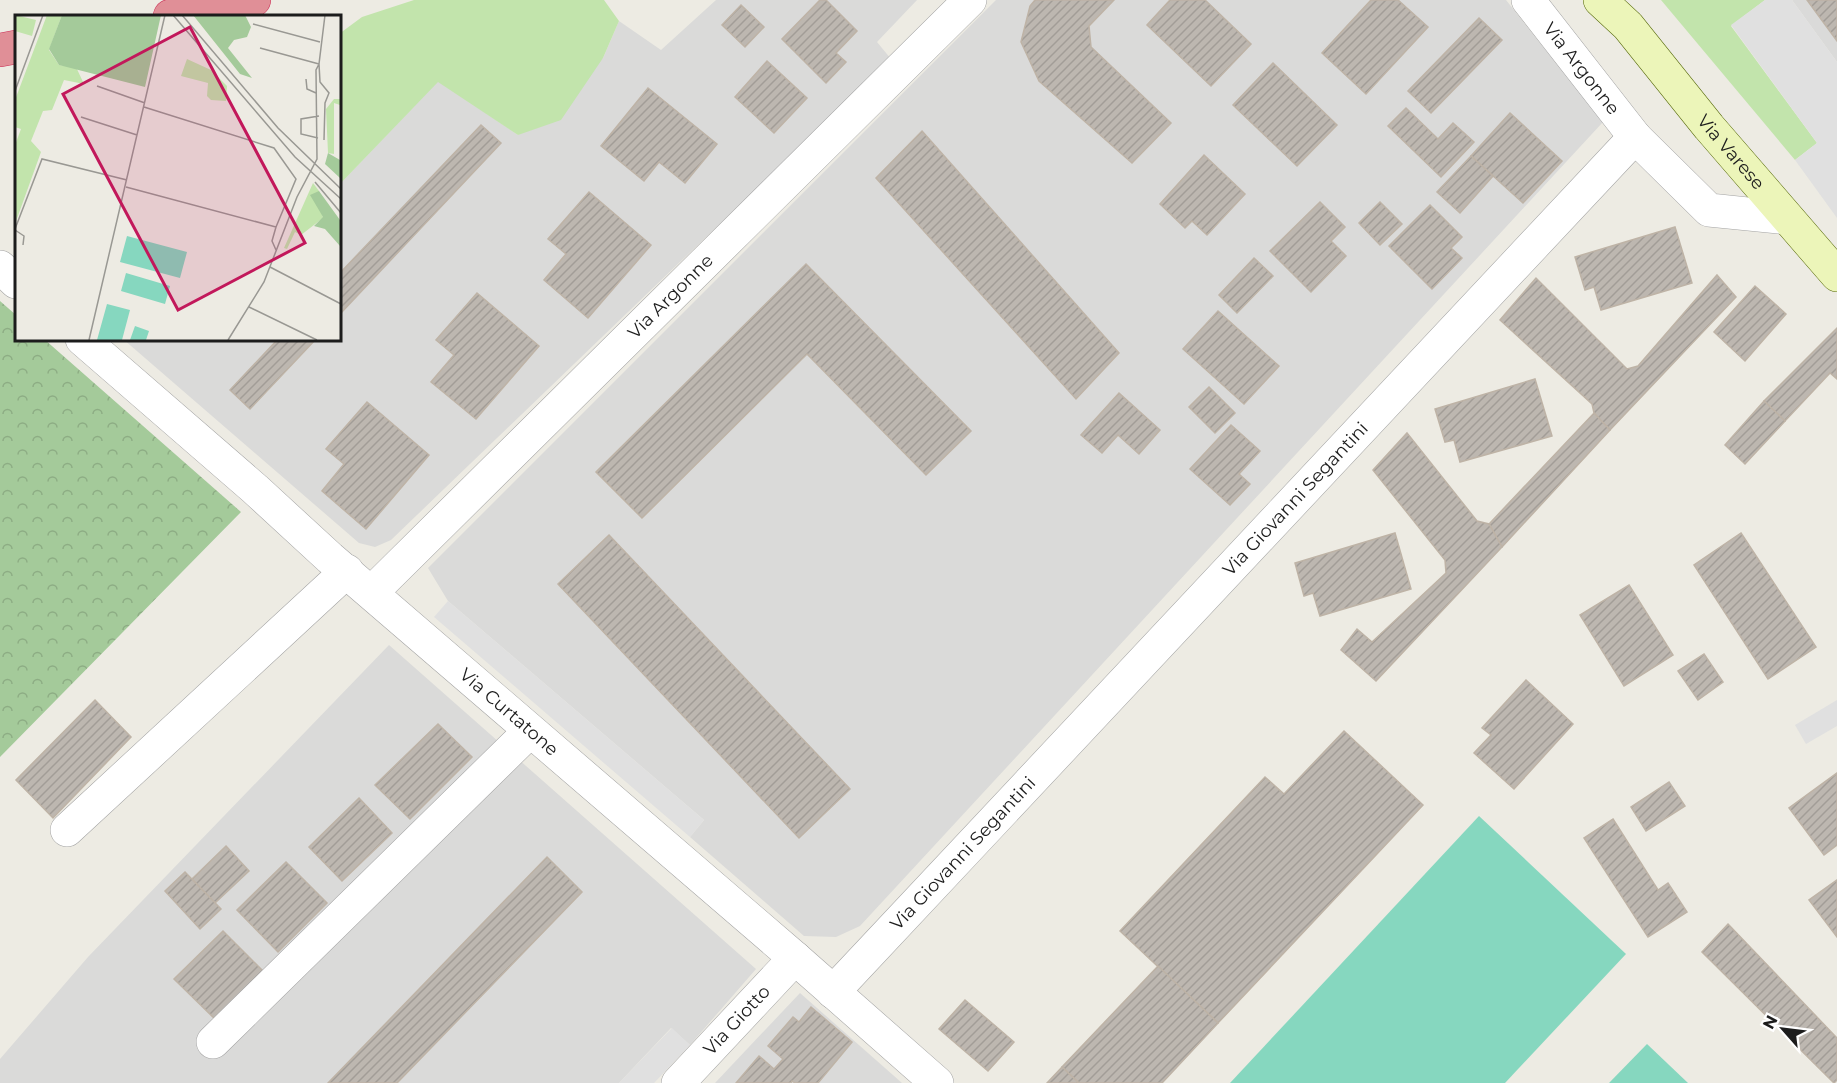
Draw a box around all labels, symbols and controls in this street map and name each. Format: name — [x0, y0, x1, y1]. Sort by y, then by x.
inset map — [15, 15, 340, 340]
street label: Via Argonne — [1539, 18, 1625, 119]
street label: Via Varese — [1692, 110, 1769, 194]
street label: Via Argonne — [623, 249, 718, 343]
street label: Via Giovanni Segantini — [1218, 418, 1373, 580]
street label: Via Curtatone — [455, 663, 563, 761]
street label: Via Giovanni Segantini — [886, 772, 1040, 935]
street label: Via Giotto — [699, 981, 775, 1060]
north arrow — [1753, 999, 1813, 1059]
text: N — [1759, 1012, 1782, 1032]

